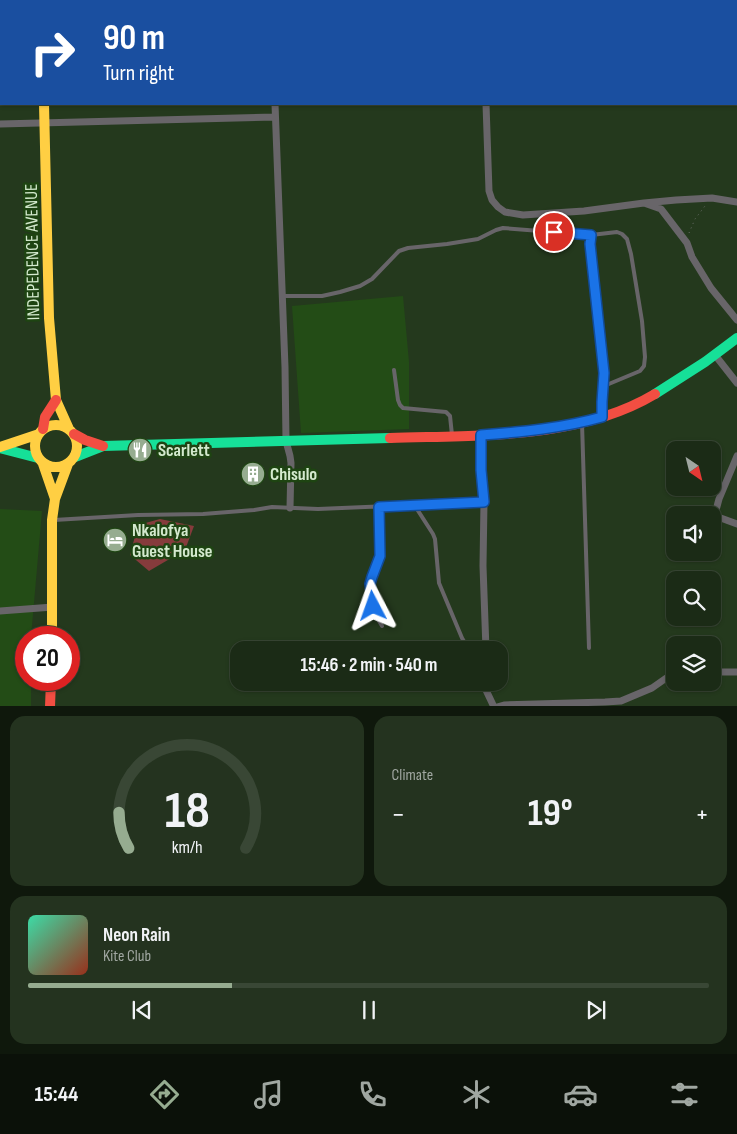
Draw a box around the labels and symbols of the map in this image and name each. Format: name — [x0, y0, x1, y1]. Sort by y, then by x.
street label: INDEPEDENCE AVENUE — [21, 183, 44, 321]
pin — [533, 211, 575, 253]
restaurant icon: Scarlett — [127, 437, 153, 463]
place label: Scarlett — [158, 440, 210, 461]
north arrow — [666, 441, 721, 496]
building icon: Chisulo — [240, 461, 266, 487]
place label: Chisulo — [270, 464, 317, 485]
place label: Nkalofya Guest House — [132, 520, 213, 562]
hotel icon: Nkalofya Guest House — [102, 527, 128, 553]
position arrow — [346, 579, 398, 631]
speed limit sign: 20 — [15, 626, 80, 691]

